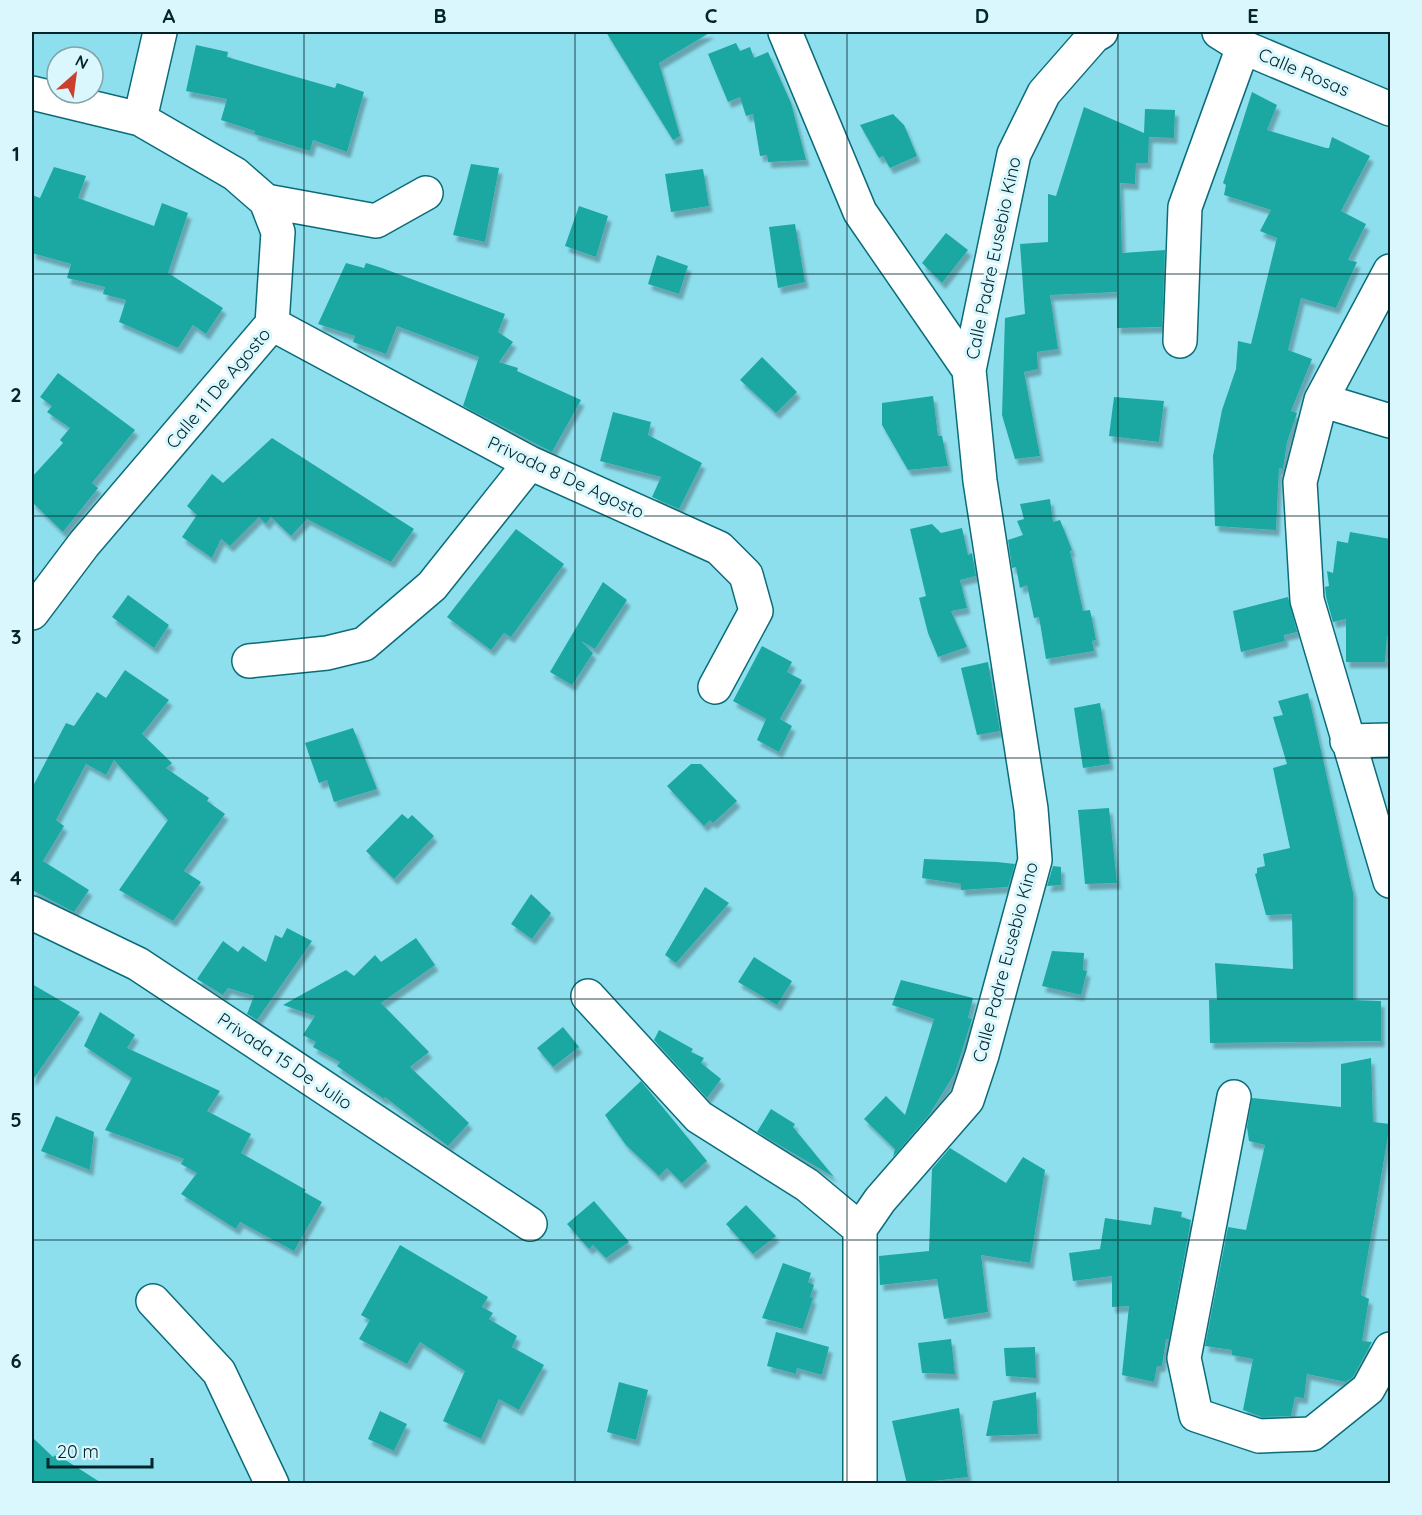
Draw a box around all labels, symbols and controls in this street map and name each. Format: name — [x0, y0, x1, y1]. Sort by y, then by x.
text: A — [163, 3, 176, 28]
text: B — [433, 3, 447, 28]
text: C — [705, 3, 718, 28]
text: D — [975, 3, 989, 28]
text: E — [1247, 3, 1259, 28]
street label: Calle Rosas — [1255, 43, 1353, 101]
north arrow — [45, 45, 105, 105]
text: N — [72, 50, 92, 73]
text: 1 — [12, 141, 20, 166]
street label: Calle Padre Eusebio Kino — [960, 155, 1026, 361]
street label: Calle 11 De Agosto — [161, 323, 275, 453]
text: 2 — [10, 382, 22, 407]
street label: Privada 8 De Agosto — [484, 431, 648, 523]
text: 3 — [11, 624, 21, 649]
street label: Calle Padre Eusebio Kino — [967, 859, 1043, 1065]
text: 4 — [10, 865, 22, 890]
street label: Privada 15 De Julio — [213, 1007, 357, 1115]
text: 5 — [10, 1107, 22, 1132]
text: 6 — [10, 1348, 22, 1373]
scale bar — [48, 1431, 152, 1469]
text: 20 m — [57, 1440, 99, 1463]

